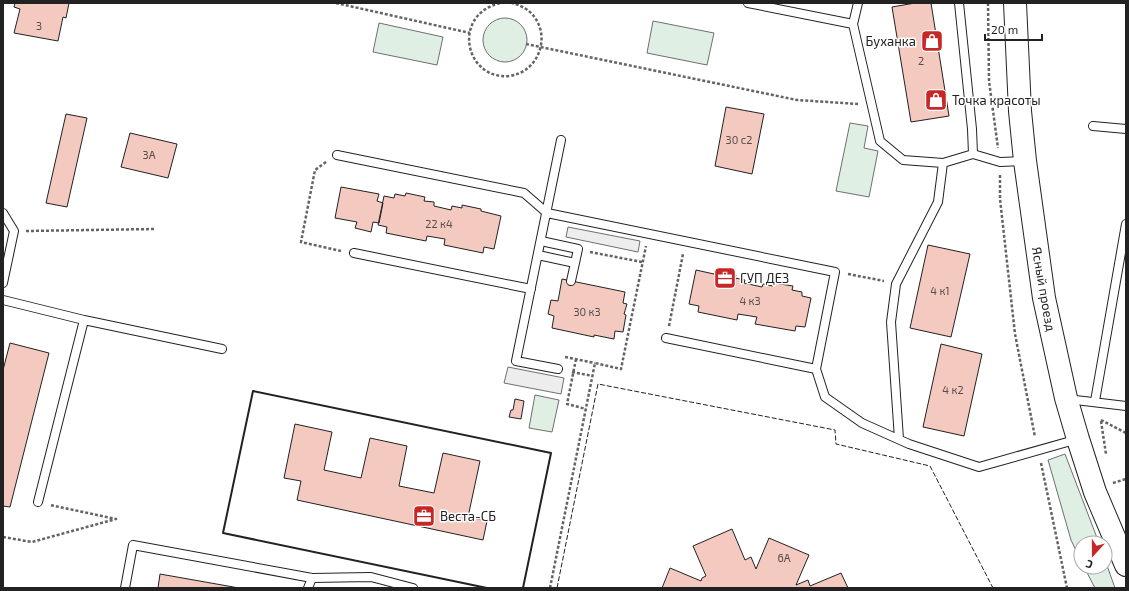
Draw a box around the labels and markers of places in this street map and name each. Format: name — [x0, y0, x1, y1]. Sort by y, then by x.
shop icon: Буханка — [919, 28, 945, 54]
place label: Буханка — [866, 33, 916, 49]
shop icon: Точка красоты — [923, 87, 949, 113]
place label: Точка красоты — [952, 92, 1041, 108]
office icon: ГУП ДЕЗ — [712, 265, 738, 291]
place label: ГУП ДЕЗ — [740, 270, 789, 286]
office icon: Веста-СБ — [411, 503, 437, 529]
place label: Веста-СБ — [440, 508, 496, 524]

